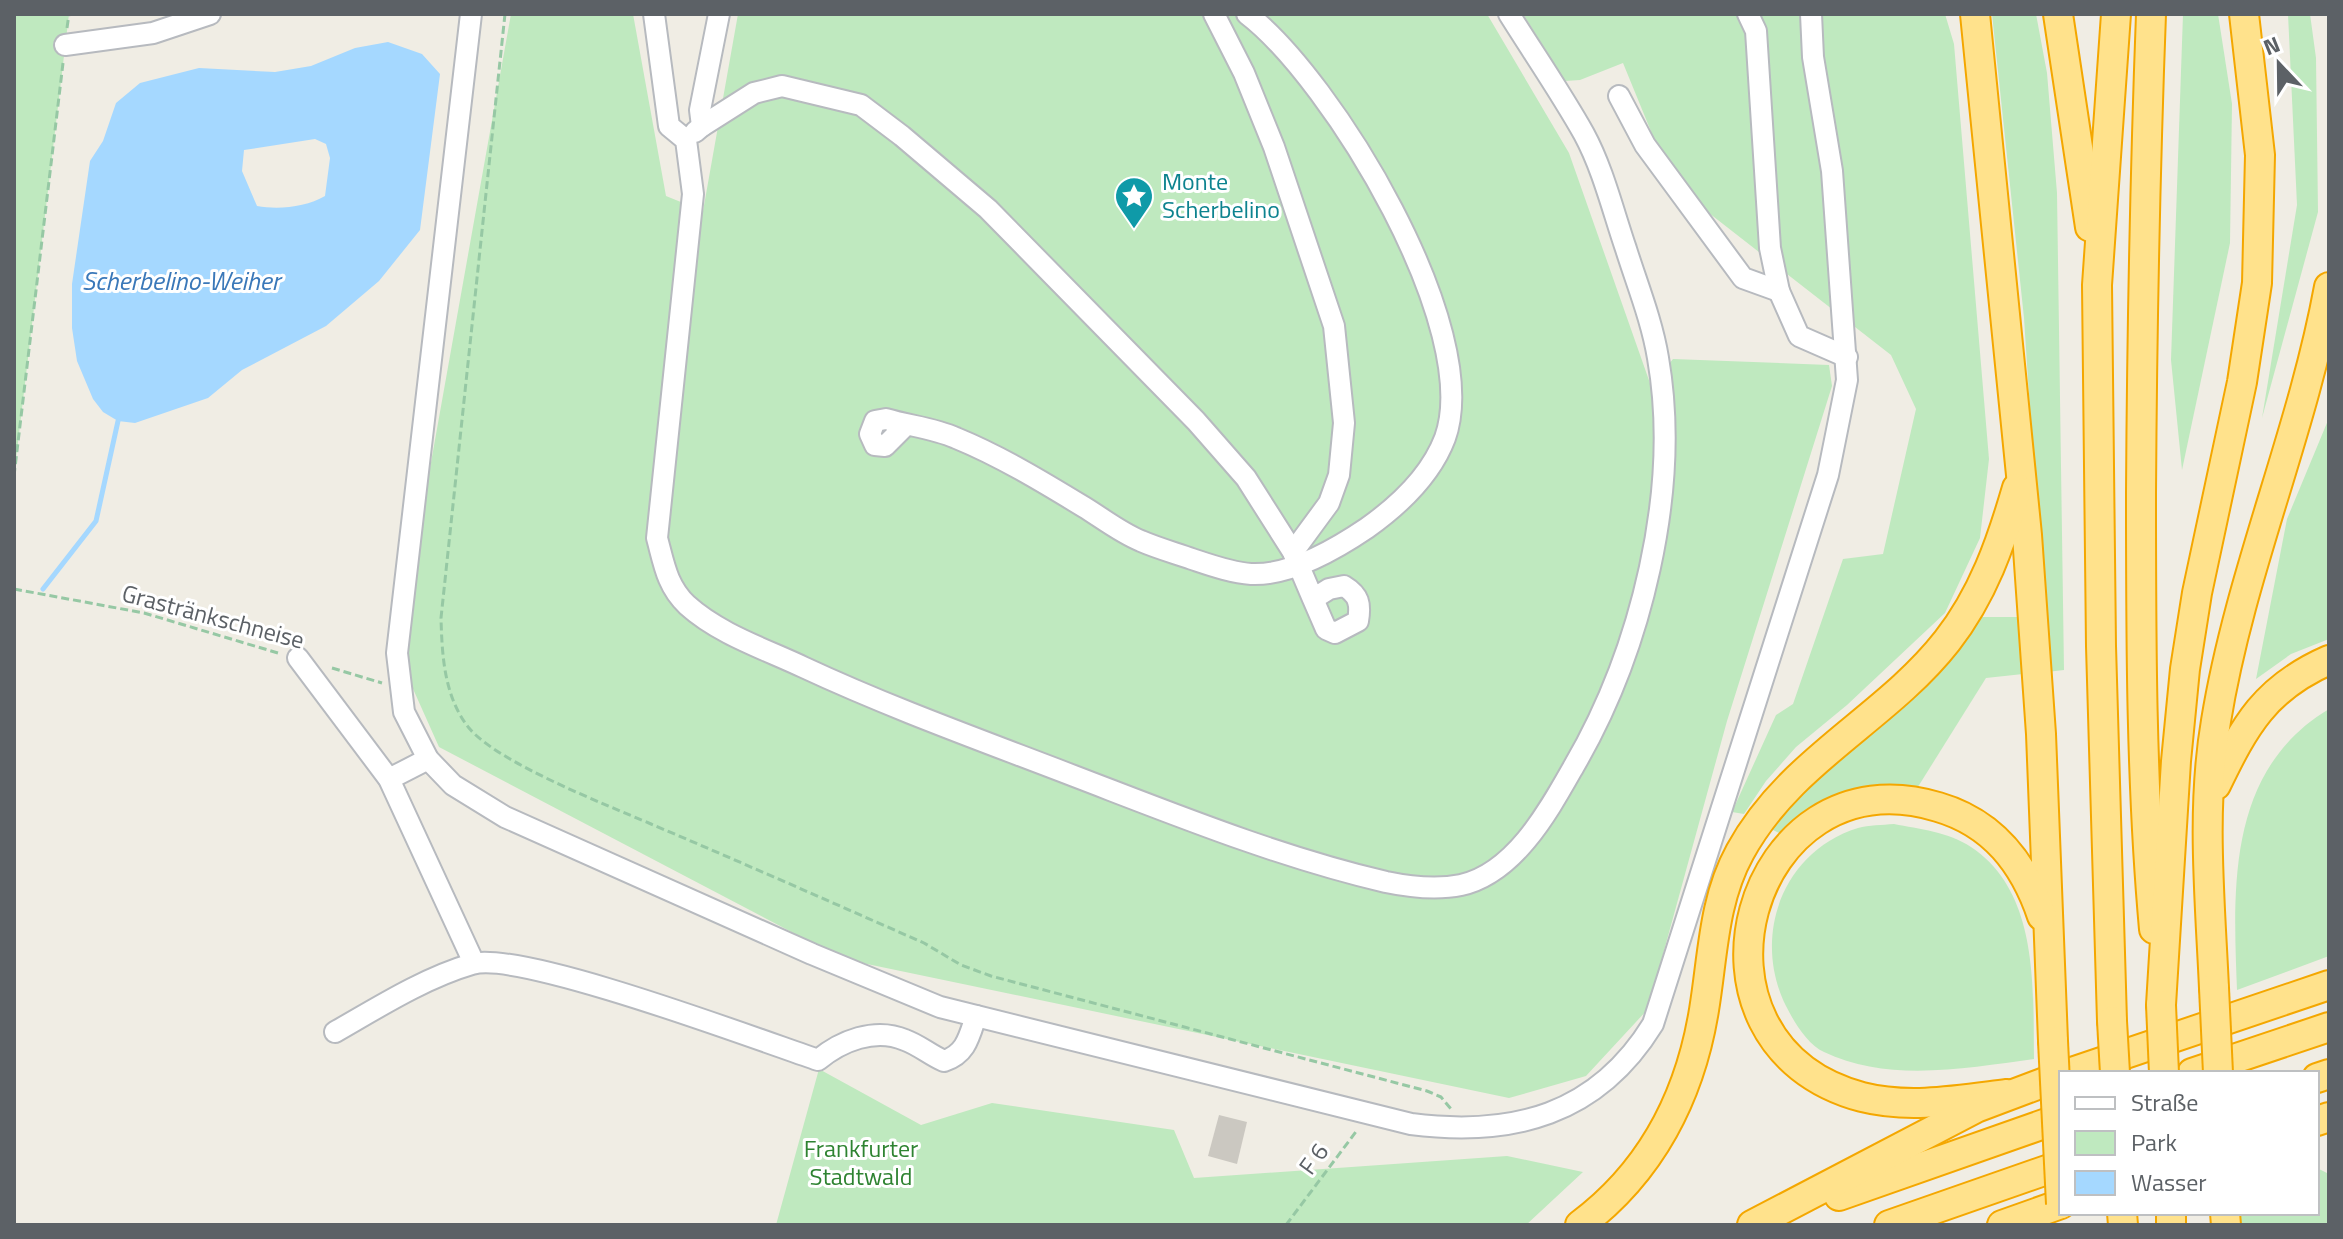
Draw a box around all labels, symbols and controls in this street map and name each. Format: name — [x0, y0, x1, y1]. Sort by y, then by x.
north arrow — [2239, 24, 2319, 104]
text: N — [2258, 27, 2285, 64]
place label: Monte Scherbelino — [1162, 163, 1280, 227]
place icon: Monte Scherbelino — [1113, 175, 1155, 230]
water label: Scherbelino-Weiher — [82, 261, 283, 300]
street label: Grastränkschneise — [118, 574, 308, 658]
legend — [2059, 1071, 2319, 1215]
text: Straße — [2131, 1084, 2198, 1120]
text: Park — [2131, 1124, 2177, 1160]
park label: Frankfurter Stadtwald — [804, 1130, 918, 1194]
street label: F 6 — [1289, 1135, 1337, 1182]
text: Wasser — [2131, 1164, 2207, 1200]

